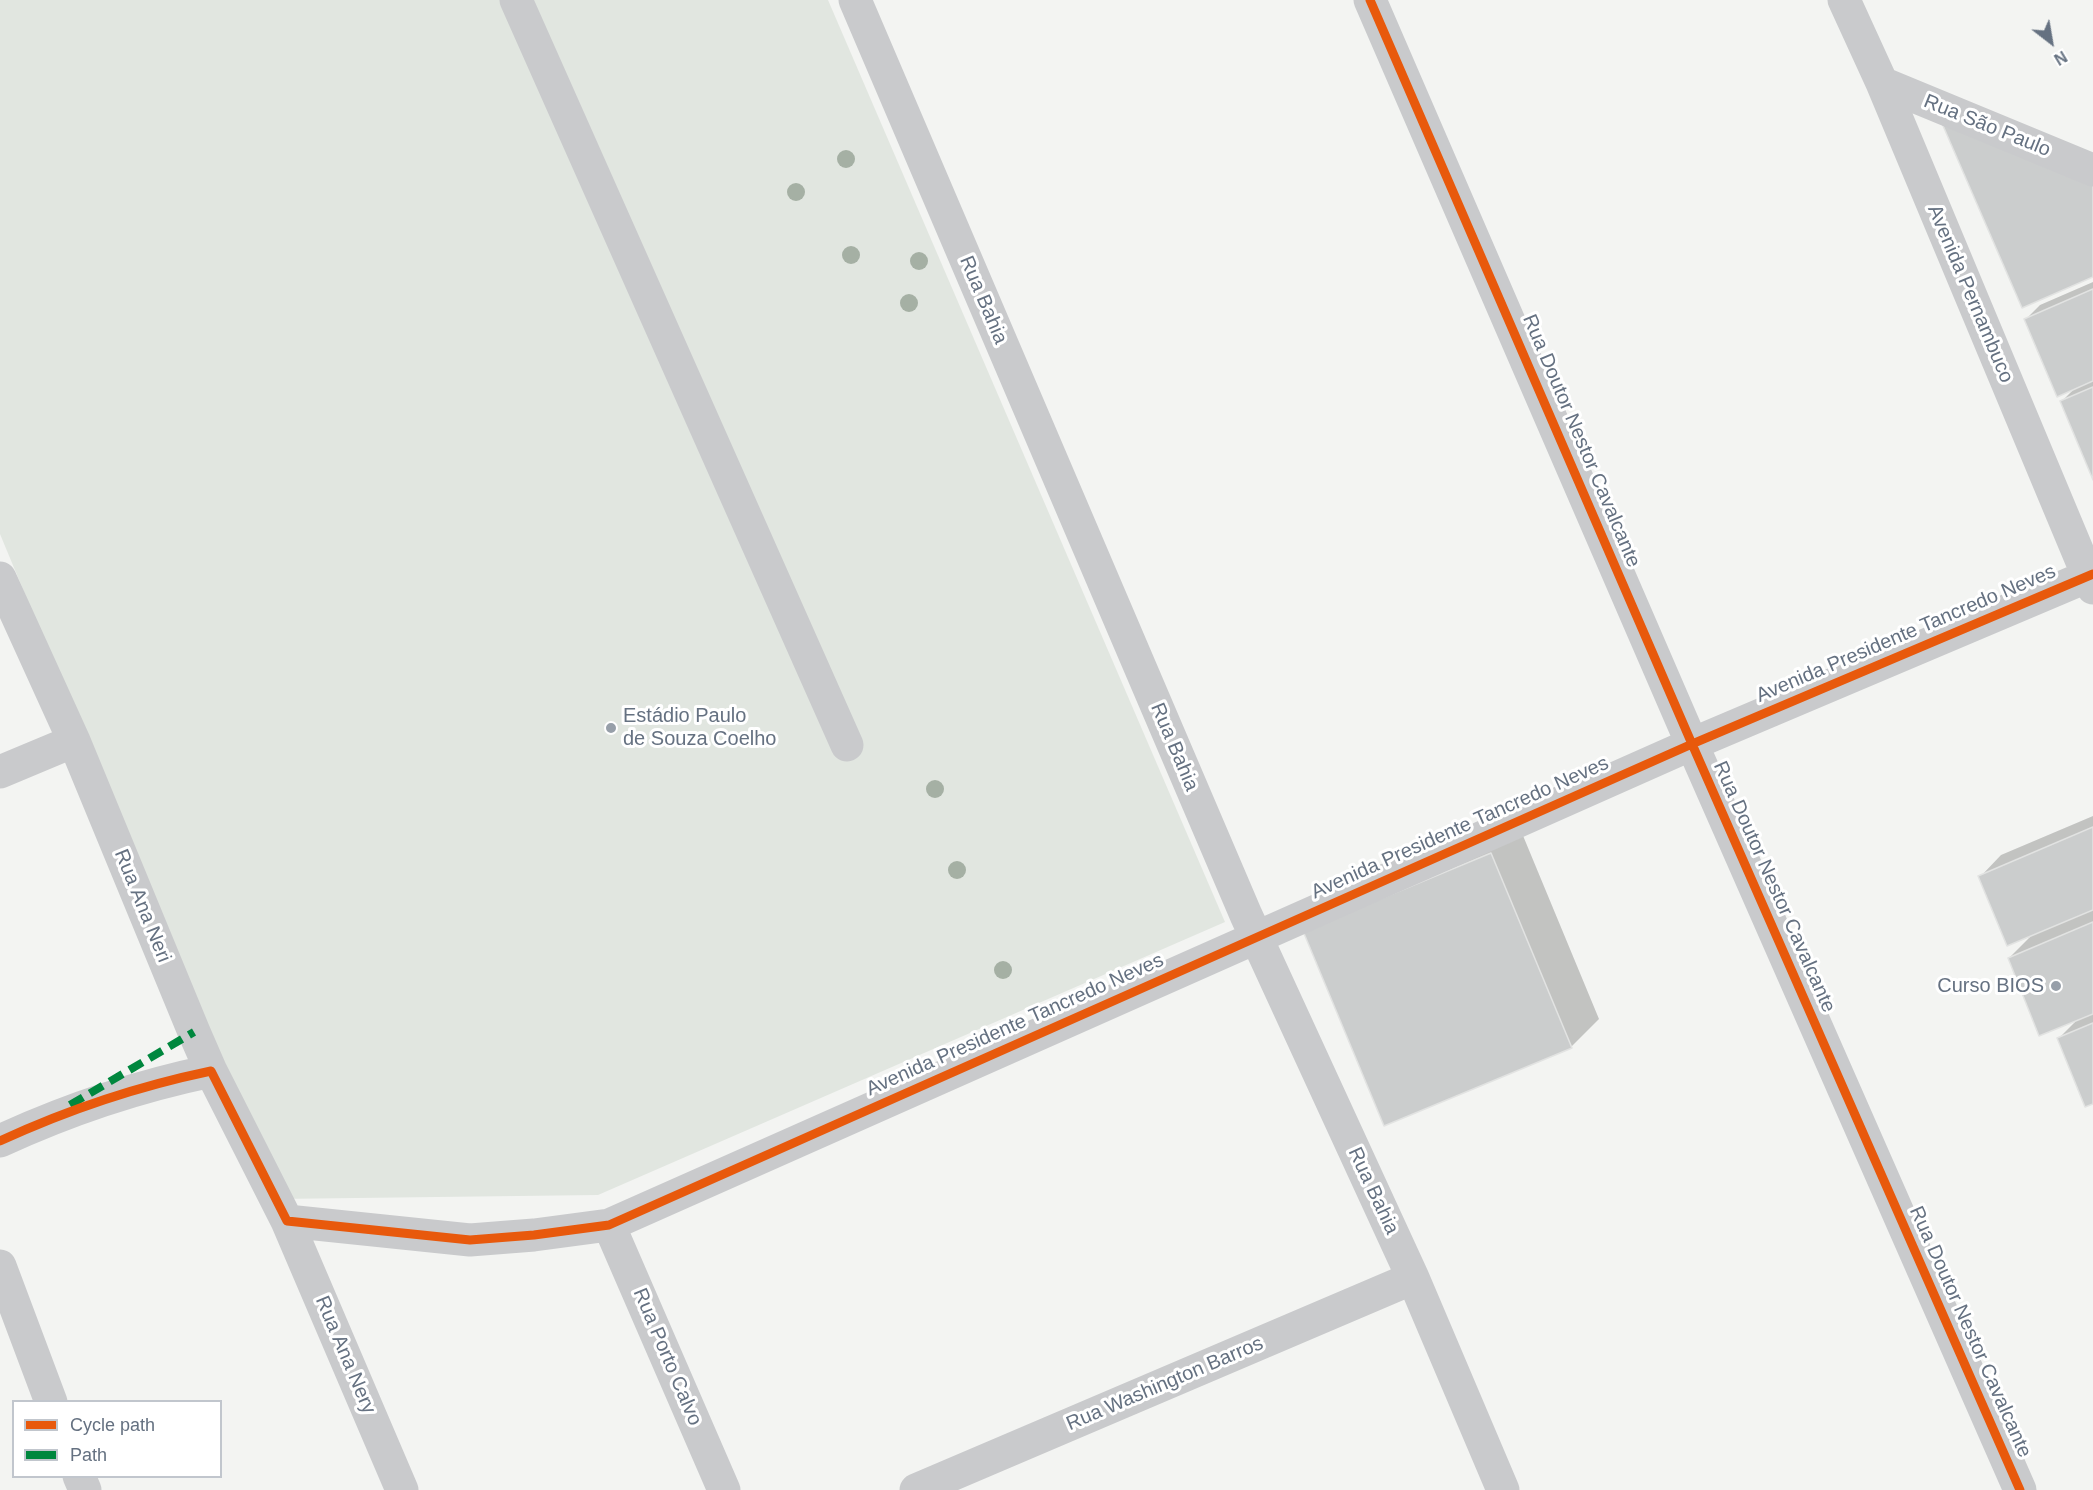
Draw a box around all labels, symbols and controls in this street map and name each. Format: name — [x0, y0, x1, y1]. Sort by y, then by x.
north arrow — [2021, 12, 2081, 72]
text: N — [2051, 48, 2070, 68]
street label: Rua São Paulo — [1920, 90, 2054, 162]
street label: Avenida Pernambuco — [1922, 201, 2018, 387]
street label: Rua Bahia — [954, 252, 1012, 348]
street label: Rua Doutor Nestor Cavalcante — [1517, 311, 1645, 571]
street label: Avenida Presidente Tancredo Neves — [1753, 560, 2059, 708]
street label: Rua Bahia — [1145, 699, 1203, 795]
place label: Estádio Paulo de Souza Coelho — [623, 704, 776, 751]
marker: Estádio Paulo de Souza Coelho — [604, 721, 618, 735]
street label: Avenida Presidente Tancredo Neves — [1308, 751, 1612, 905]
street label: Rua Doutor Nestor Cavalcante — [1708, 758, 1840, 1016]
street label: Rua Ana Neri — [108, 846, 176, 966]
street label: Avenida Presidente Tancredo Neves — [863, 948, 1167, 1102]
place label: Curso BIOS — [1937, 974, 2044, 998]
marker: Curso BIOS — [2049, 979, 2063, 993]
street label: Rua Bahia — [1342, 1144, 1404, 1238]
street label: Rua Doutor Nestor Cavalcante — [1904, 1203, 2036, 1461]
street label: Rua Porto Calvo — [627, 1285, 707, 1429]
street label: Rua Ana Nery — [309, 1292, 381, 1418]
street label: Rua Washington Barros — [1063, 1332, 1267, 1436]
legend — [12, 1400, 222, 1478]
text: Cycle path — [70, 1415, 155, 1435]
text: Path — [70, 1445, 107, 1465]

